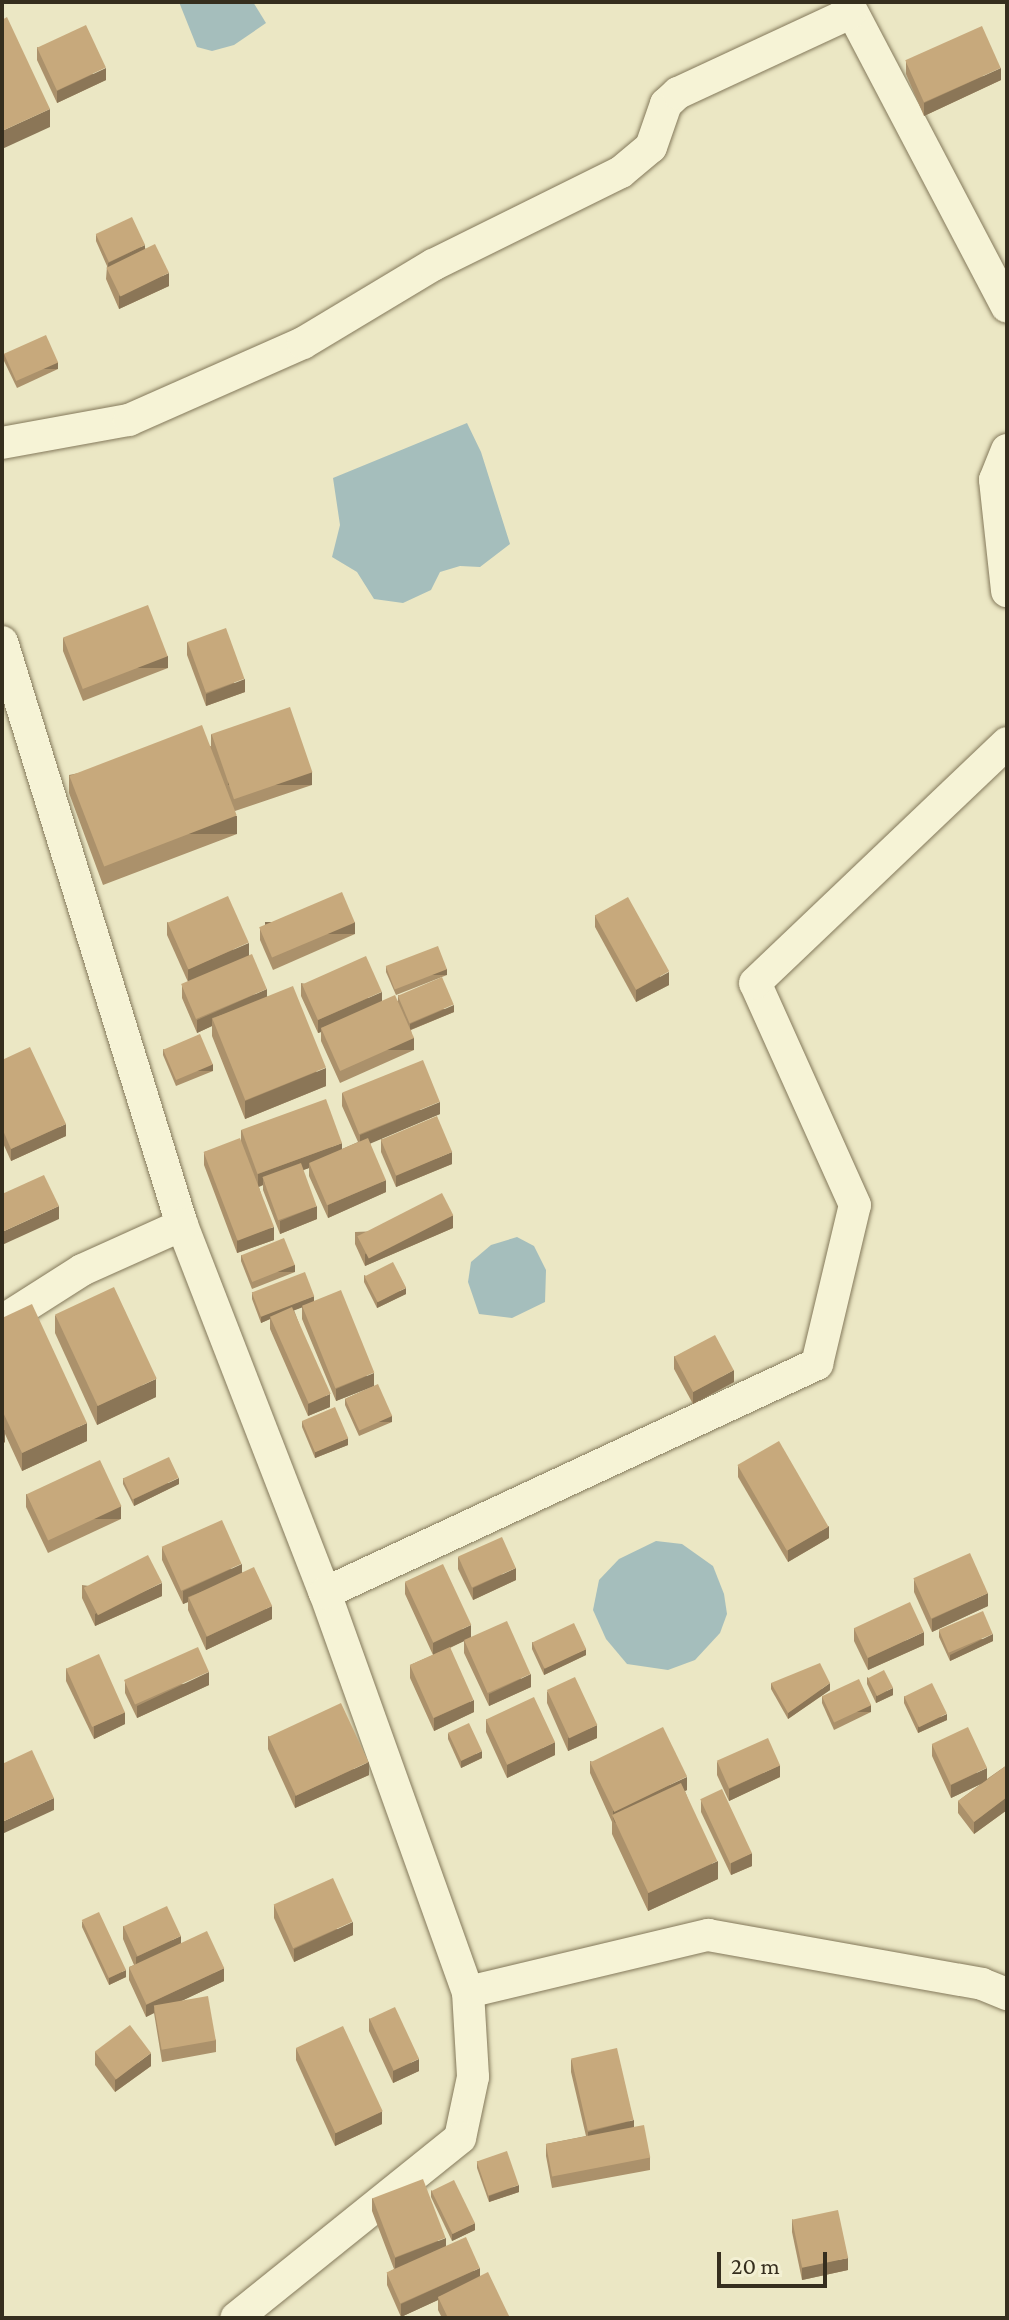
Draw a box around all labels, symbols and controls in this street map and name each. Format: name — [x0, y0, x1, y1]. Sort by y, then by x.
scale bar — [721, 2236, 831, 2286]
text: 20 m — [731, 2252, 780, 2279]

